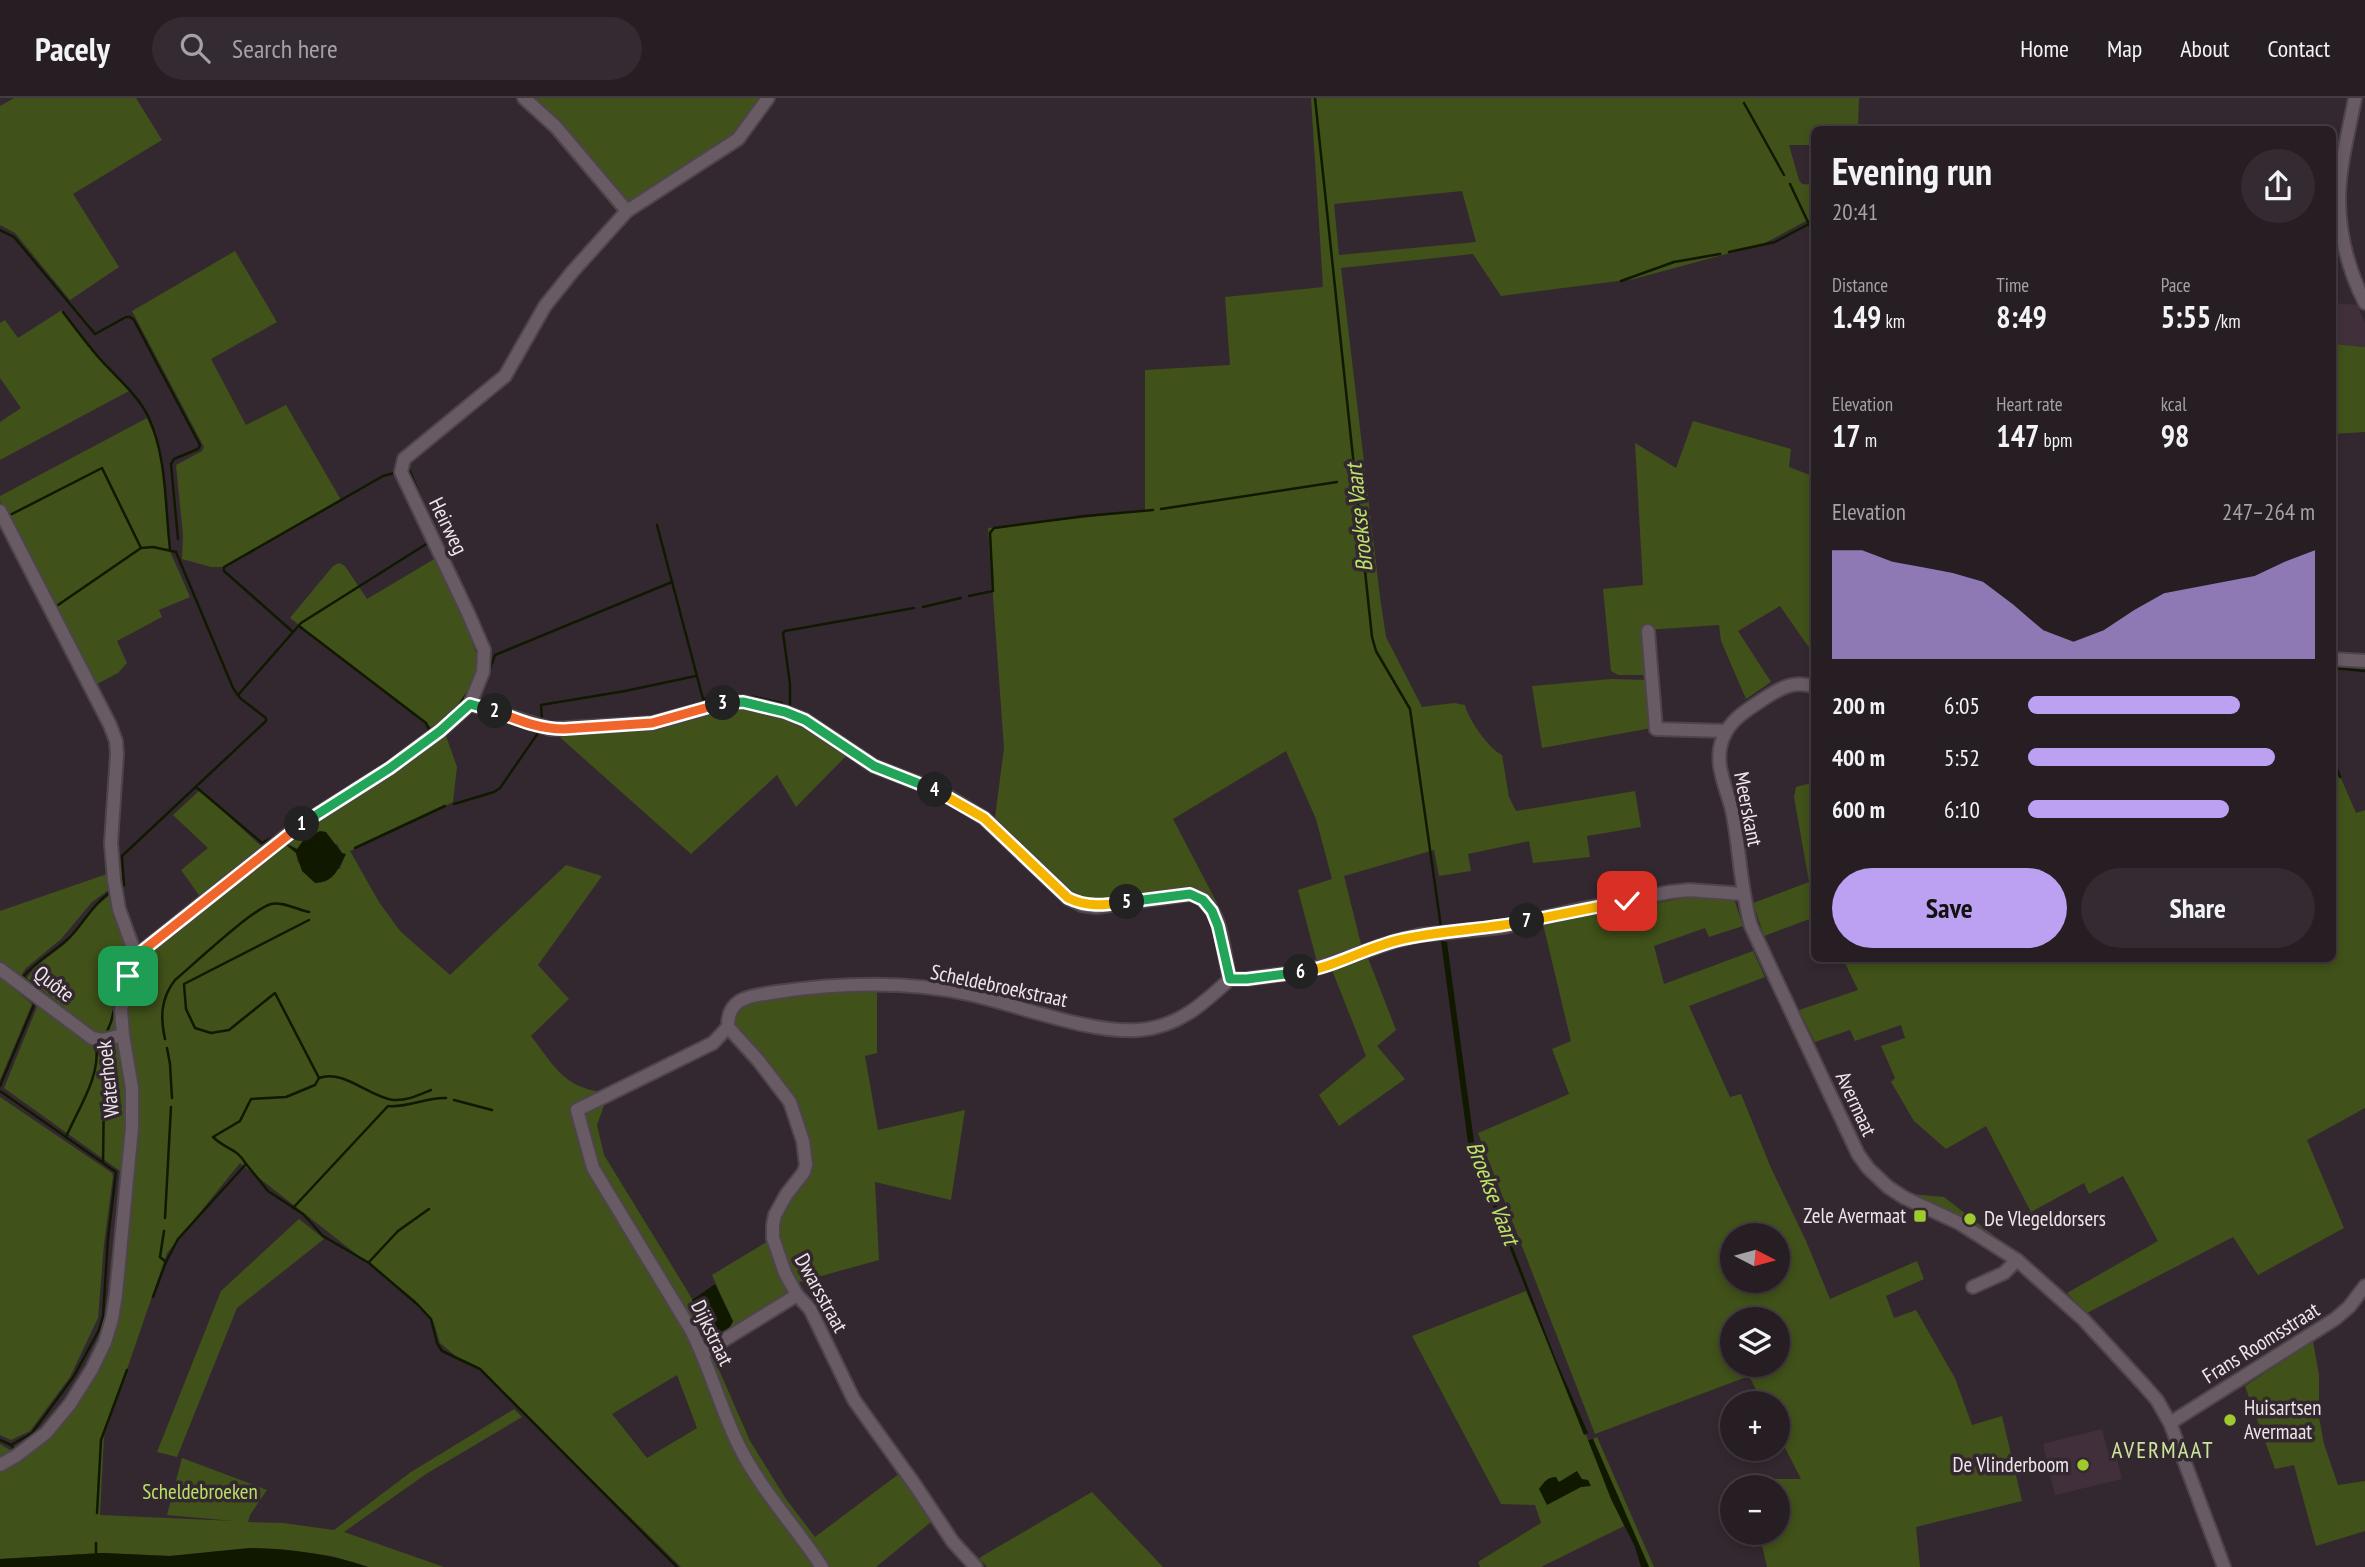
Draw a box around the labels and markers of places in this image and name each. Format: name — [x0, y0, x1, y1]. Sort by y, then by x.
pin: 3 — [706, 686, 740, 720]
pin: 2 — [477, 694, 512, 728]
pin: 4 — [918, 772, 953, 808]
pin: 1 — [284, 806, 320, 842]
pin — [1597, 871, 1657, 931]
pin: 5 — [1110, 884, 1144, 920]
pin: 7 — [1510, 904, 1544, 938]
pin — [98, 946, 158, 1006]
pin: 6 — [1284, 954, 1318, 990]
place label: Zele Avermaat — [1803, 1202, 1906, 1229]
place label: De Vlegeldorsers — [1984, 1205, 2106, 1232]
marker: Zele Avermaat — [1912, 1208, 1928, 1224]
marker: De Vlegeldorsers — [1962, 1211, 1978, 1227]
place label: Huisartsen Avermaat — [2244, 1394, 2321, 1445]
marker: Huisartsen Avermaat — [2222, 1412, 2238, 1428]
place label: De Vlinderboom — [1953, 1451, 2069, 1478]
marker: De Vlinderboom — [2075, 1457, 2091, 1473]

